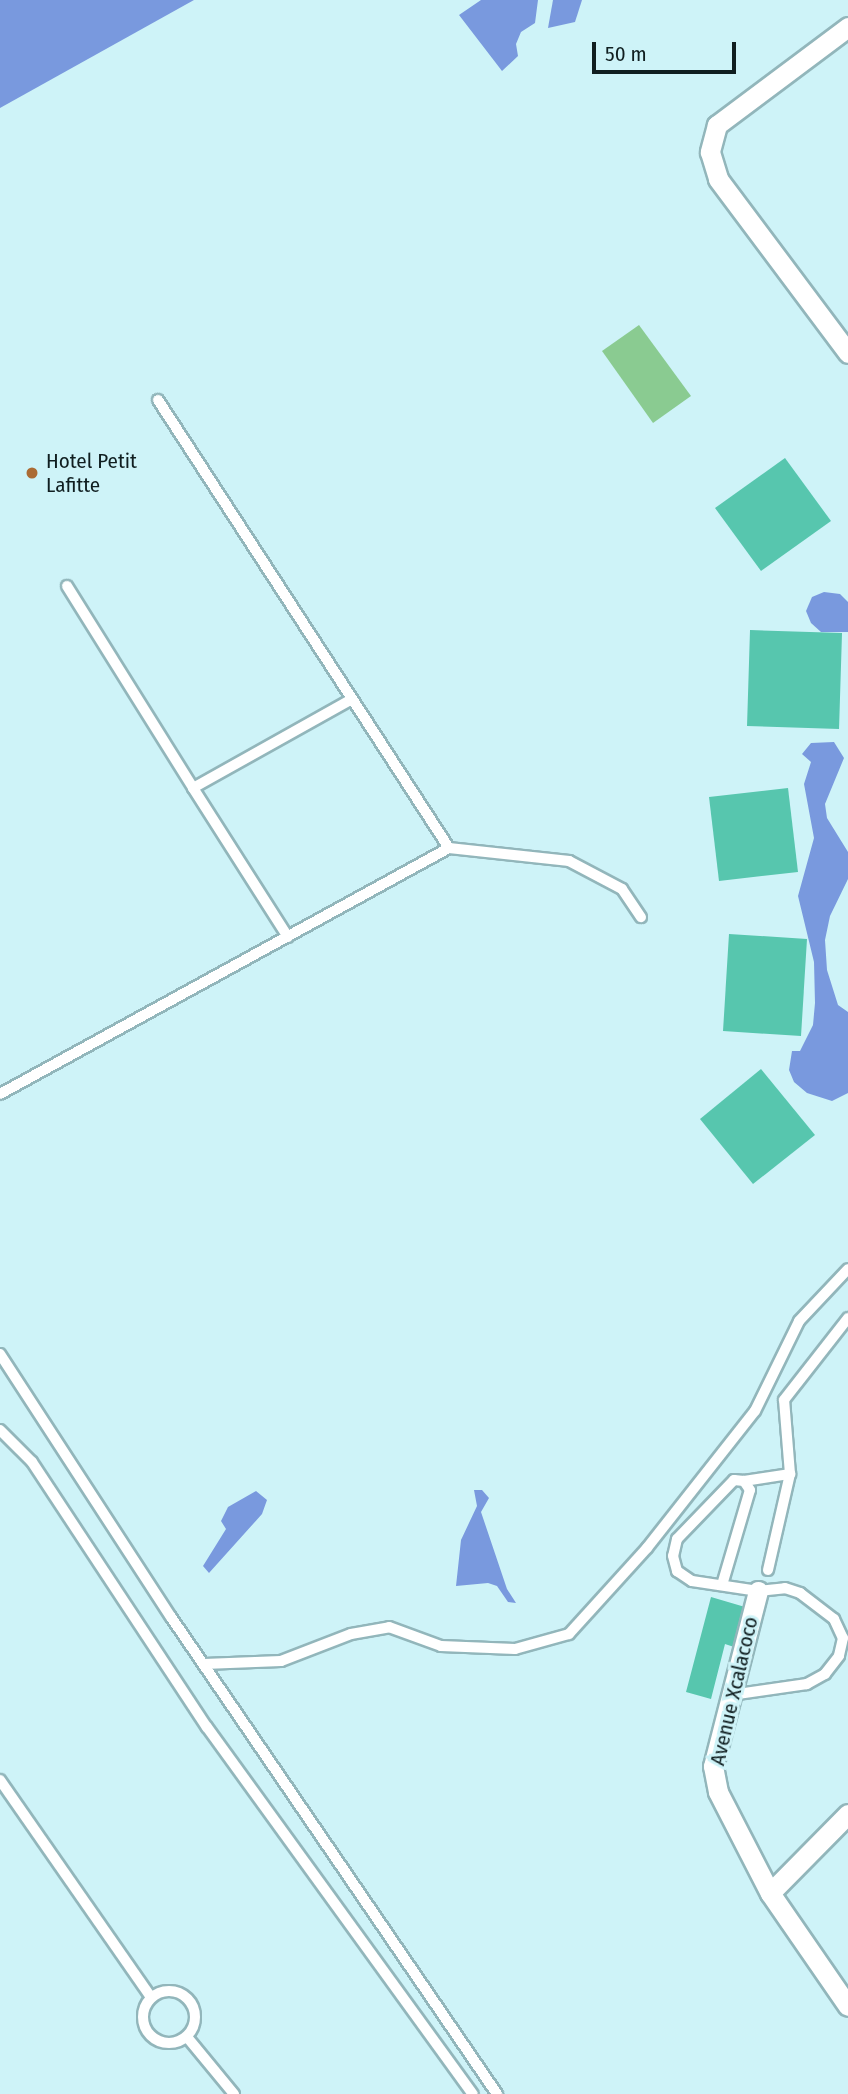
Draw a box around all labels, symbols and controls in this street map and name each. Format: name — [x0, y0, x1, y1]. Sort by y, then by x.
scale bar — [596, 28, 740, 72]
text: 50 m — [605, 41, 647, 67]
place label: Hotel Petit Lafitte — [46, 448, 137, 498]
marker: Hotel Petit Lafitte — [24, 465, 40, 481]
street label: Avenue Xcalacoco — [705, 1614, 763, 1768]

